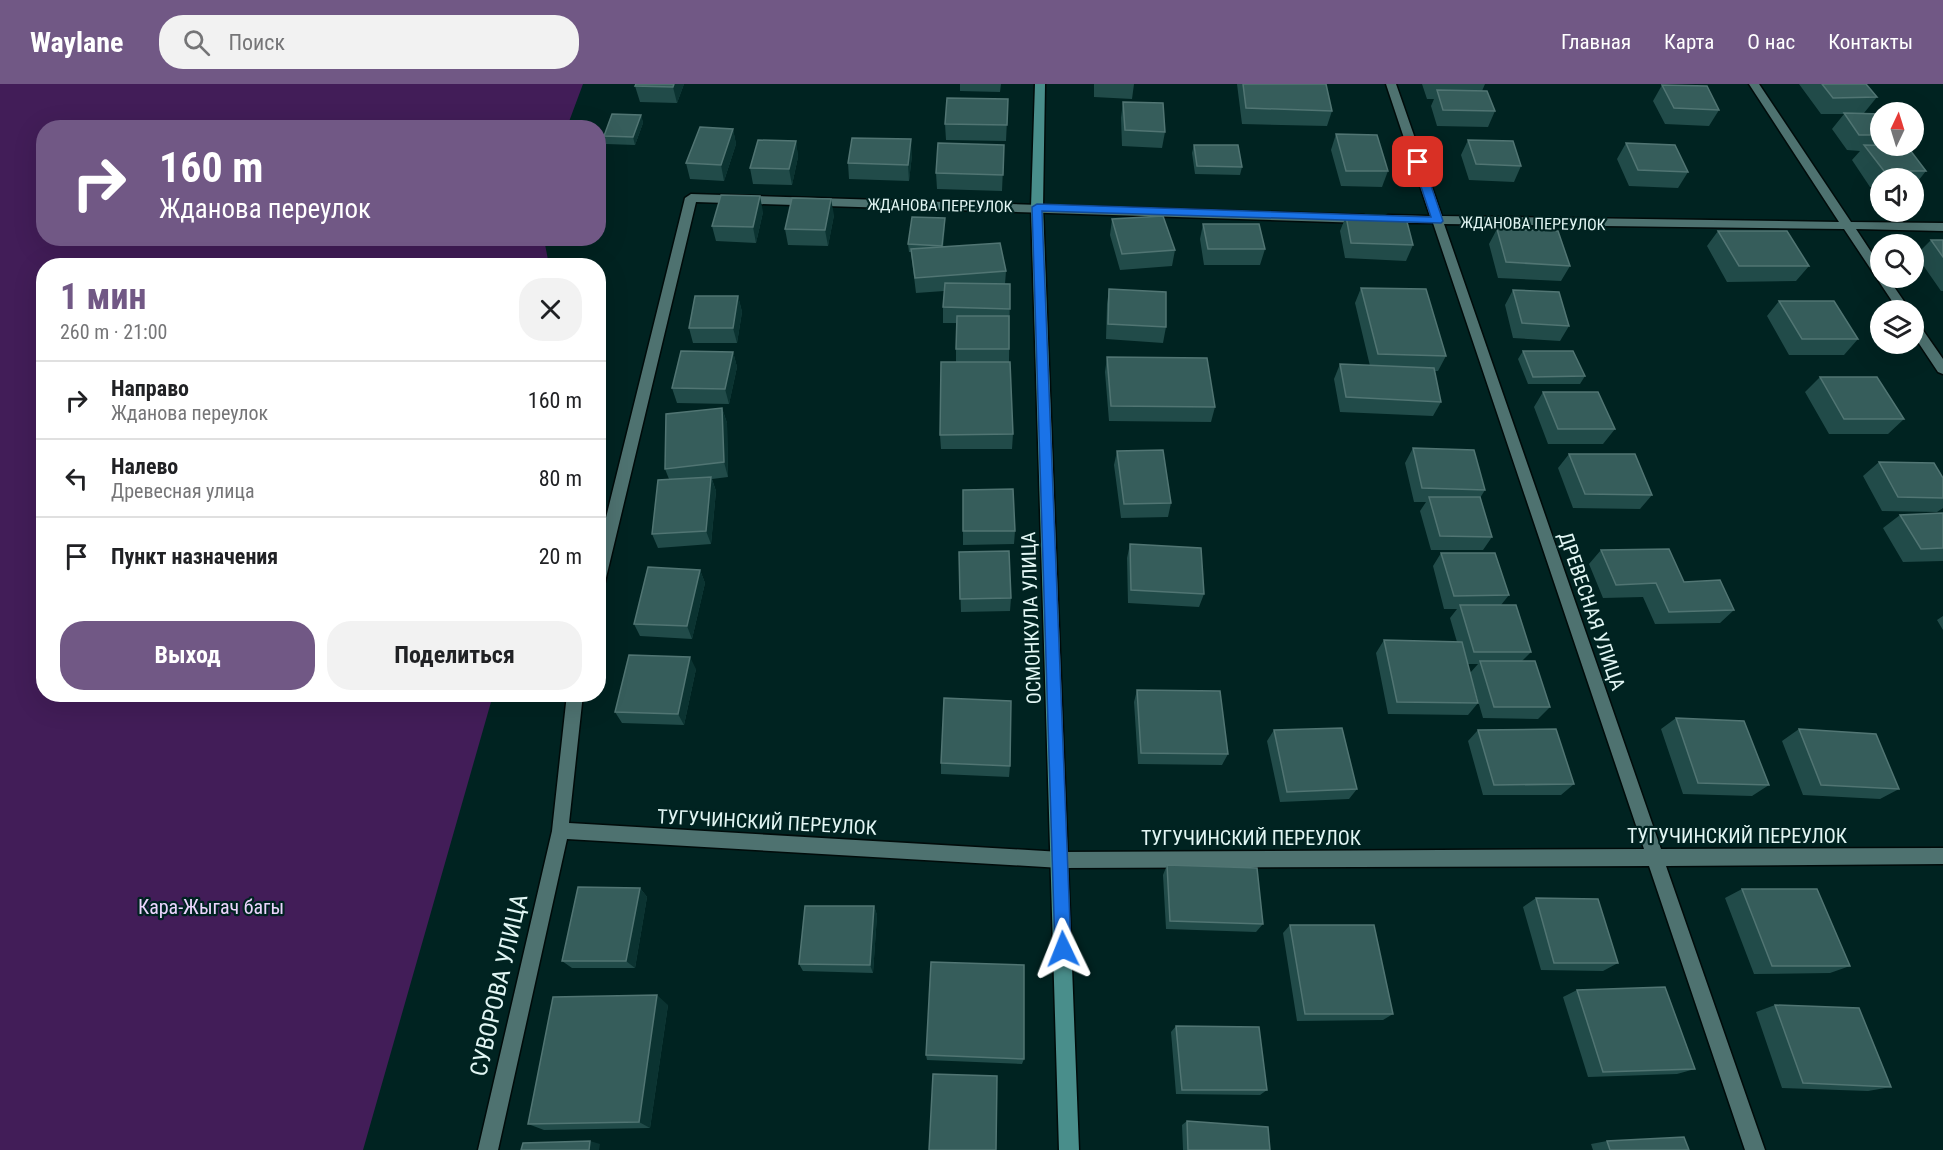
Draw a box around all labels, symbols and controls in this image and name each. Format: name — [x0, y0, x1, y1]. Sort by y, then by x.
search box — [159, 15, 579, 69]
text: Waylane — [30, 26, 123, 59]
icon: search — [180, 26, 213, 59]
text: Поиск — [228, 30, 285, 55]
text: Главная — [1561, 30, 1631, 54]
text: Карта — [1664, 30, 1714, 54]
text: О нас — [1747, 30, 1795, 54]
text: Контакты — [1828, 30, 1913, 54]
north arrow — [1870, 102, 1924, 156]
map controls — [1870, 102, 1924, 354]
pin — [1392, 136, 1443, 187]
text: 160 m — [159, 143, 264, 192]
icon: right — [60, 144, 138, 222]
icon: arrive — [1401, 145, 1434, 178]
button: sound — [1870, 168, 1924, 222]
text: Жданова переулок — [159, 193, 371, 225]
street label: ЖДАНОВА ПЕРЕУЛОК — [867, 195, 1013, 216]
street label: ЖДАНОВА ПЕРЕУЛОК — [1460, 213, 1606, 234]
button: search — [1870, 234, 1924, 288]
text: 1 мин — [60, 276, 146, 318]
button: close — [519, 278, 582, 341]
button: layers — [1870, 300, 1924, 354]
text: 260 m · 21:00 — [60, 320, 167, 344]
text: Направо — [111, 376, 189, 401]
icon: right — [60, 384, 93, 417]
text: 160 m — [528, 388, 582, 413]
text: Жданова переулок — [111, 401, 268, 425]
text: Налево — [111, 454, 178, 479]
icon: left — [60, 462, 93, 495]
text: 80 m — [539, 466, 582, 491]
text: Древесная улица — [111, 479, 255, 503]
street label: ДРЕВЕСНАЯ УЛИЦА — [1554, 529, 1631, 694]
street label: ОСМОНКУЛА УЛИЦА — [1016, 531, 1046, 705]
icon: arrive — [60, 540, 93, 573]
text: Пункт назначения — [111, 544, 278, 569]
text: 20 m — [539, 544, 582, 569]
button: Выход — [60, 621, 315, 690]
button: Поделиться — [327, 621, 582, 690]
street label: ТУГУЧИНСКИЙ ПЕРЕУЛОК — [656, 804, 878, 840]
street label: ТУГУЧИНСКИЙ ПЕРЕУЛОК — [1627, 824, 1848, 848]
street label: ТУГУЧИНСКИЙ ПЕРЕУЛОК — [1141, 826, 1362, 850]
street label: СУВОРОВА УЛИЦА — [464, 891, 534, 1079]
park label: Кара-Жыгач багы — [138, 895, 284, 919]
position arrow — [1031, 917, 1095, 981]

